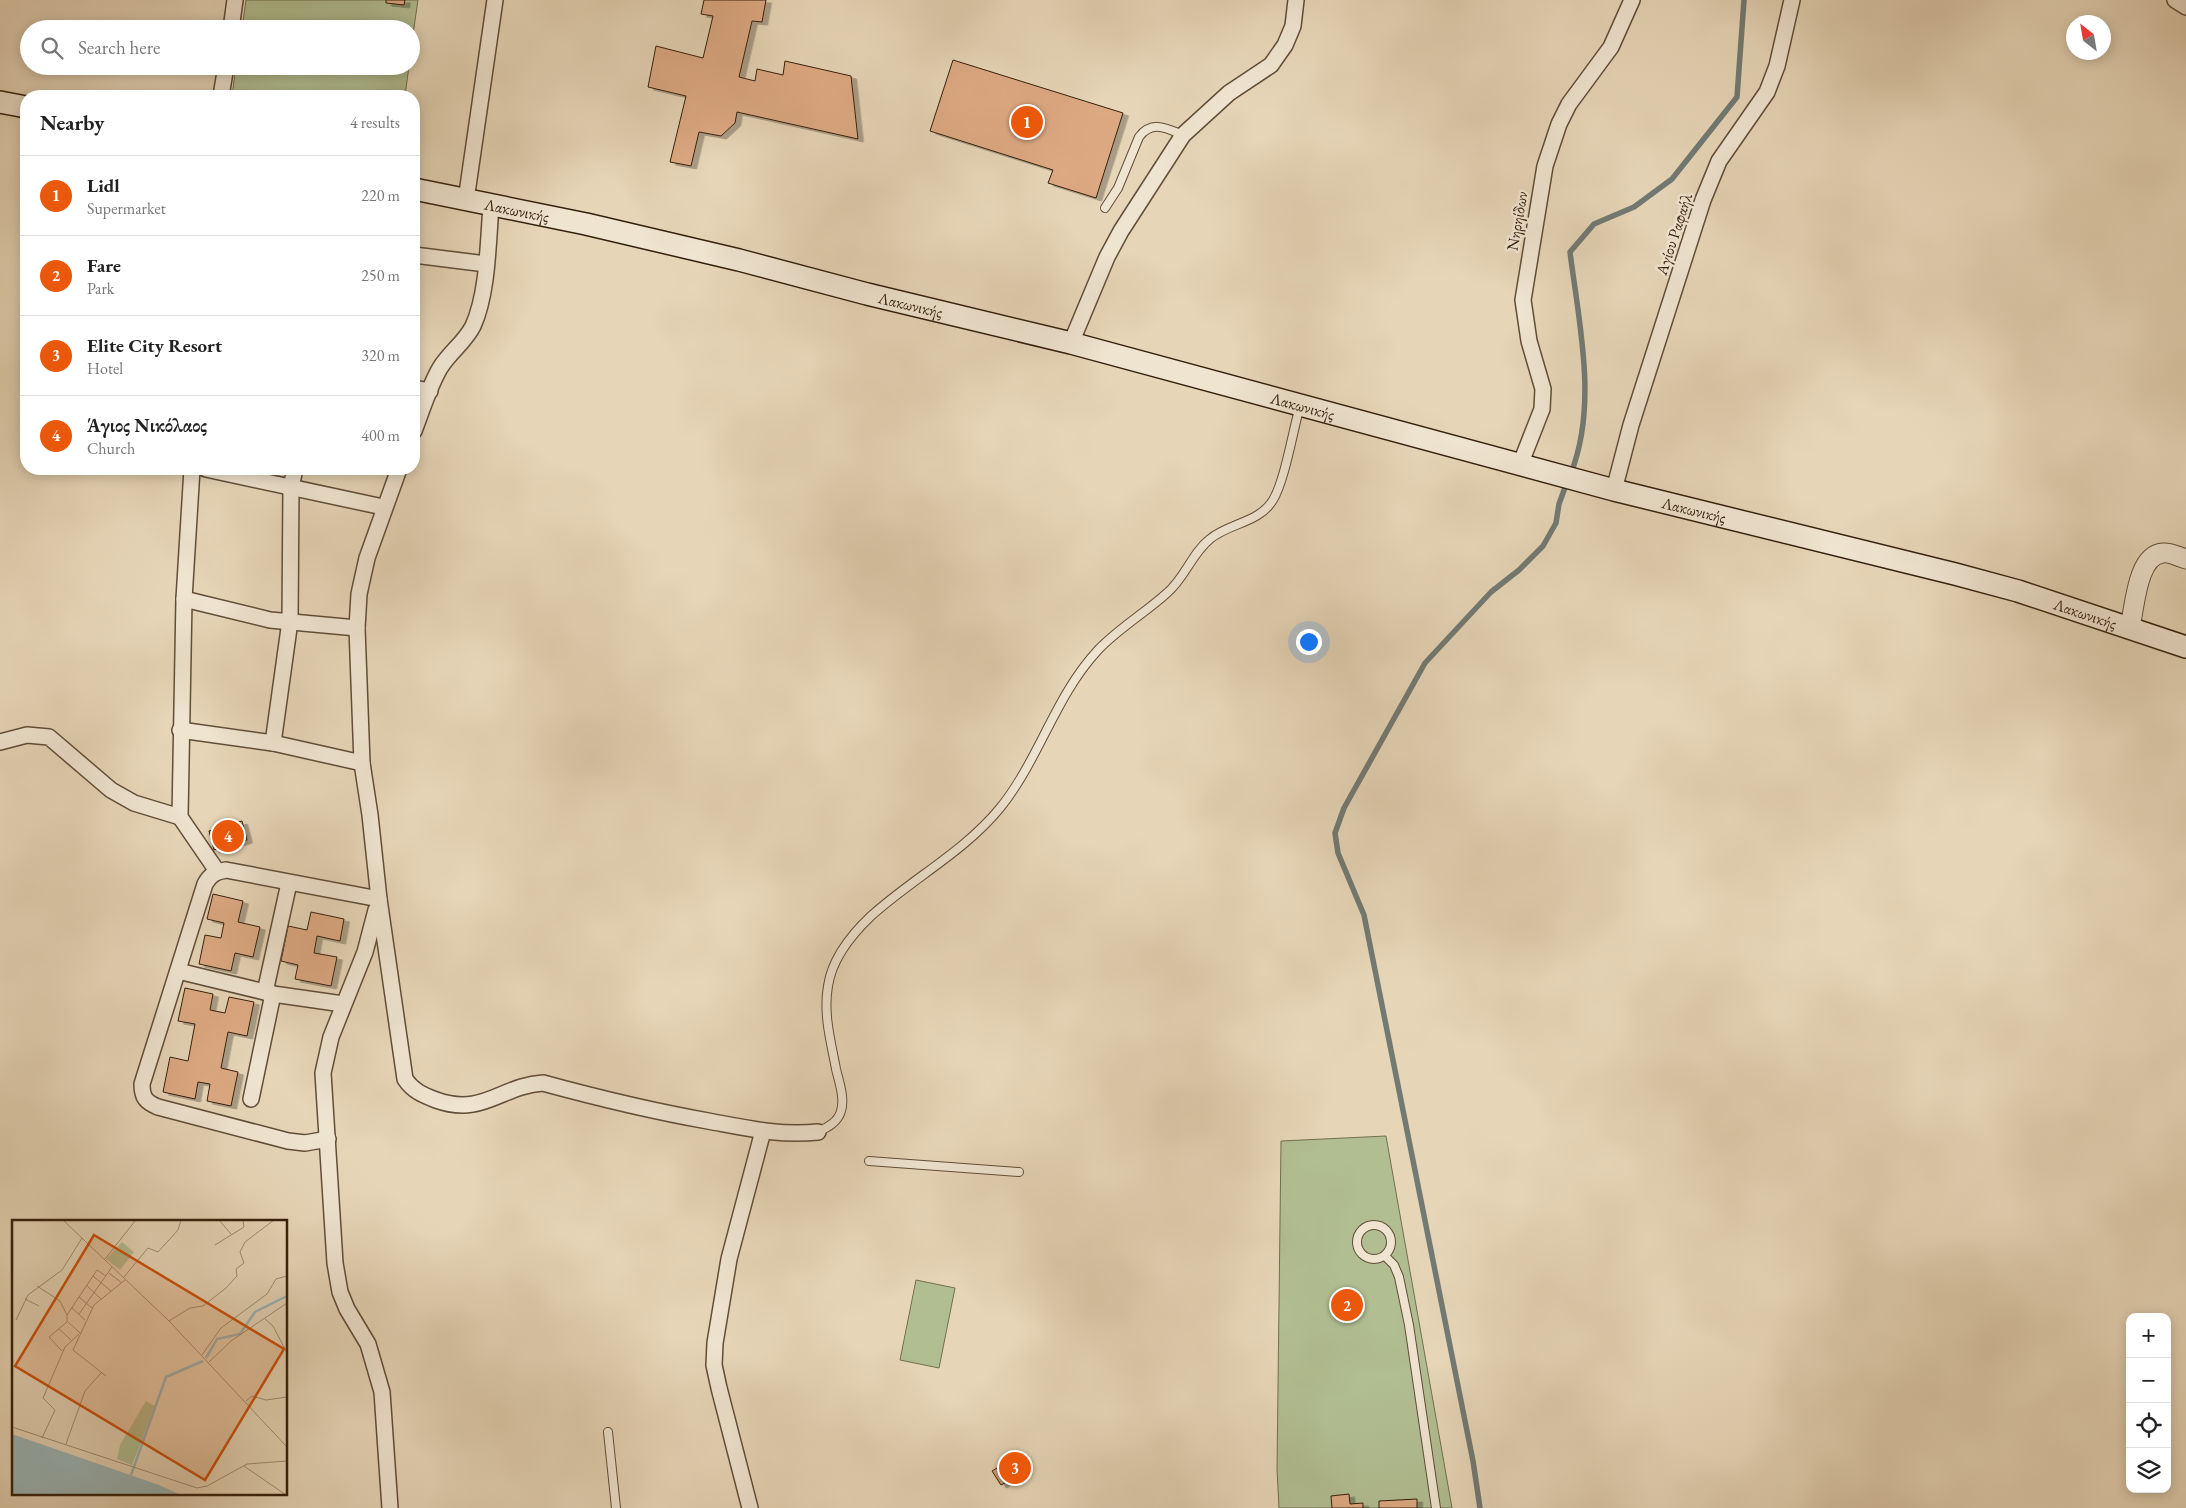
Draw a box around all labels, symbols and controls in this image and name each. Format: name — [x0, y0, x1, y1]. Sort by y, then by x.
north arrow — [2066, 15, 2111, 60]
search box — [20, 20, 420, 75]
icon: search — [38, 34, 66, 62]
text: Search here — [78, 35, 160, 60]
pin: 1 — [1011, 103, 1043, 141]
text: Nearby — [40, 109, 104, 136]
text: 4 results — [350, 112, 400, 133]
text: Lidl — [87, 173, 120, 198]
text: 1 — [52, 185, 60, 206]
text: 220 m — [361, 185, 400, 206]
street label: Νηρηίδων — [1501, 190, 1533, 252]
street label: Αγίου Ραφαήλ — [1651, 190, 1697, 279]
street label: Λακωνικής — [482, 193, 552, 227]
text: Supermarket — [87, 198, 166, 219]
text: Fare — [87, 253, 121, 278]
text: 2 — [52, 265, 60, 286]
text: 250 m — [361, 265, 400, 286]
text: Park — [87, 278, 114, 299]
street label: Λακωνικής — [875, 286, 945, 322]
text: Elite City Resort — [87, 333, 222, 358]
text: 3 — [52, 345, 60, 366]
text: 320 m — [361, 345, 400, 366]
text: Hotel — [87, 358, 123, 379]
street label: Λακωνικής — [1267, 387, 1338, 425]
text: Άγιος Νικόλαος — [87, 413, 207, 438]
text: 4 — [52, 425, 60, 446]
text: 400 m — [361, 425, 400, 446]
text: Church — [87, 438, 135, 459]
street label: Λακωνικής — [1659, 491, 1729, 528]
street label: Λακωνικής — [2050, 593, 2120, 634]
your location — [1296, 629, 1322, 655]
pin: 4 — [212, 817, 244, 855]
inset map — [12, 1220, 288, 1496]
pin: 2 — [1331, 1286, 1363, 1324]
map controls — [2126, 1313, 2171, 1493]
button: + — [2126, 1313, 2171, 1358]
button: − — [2126, 1358, 2171, 1403]
button: locate — [2126, 1403, 2171, 1448]
button: layers — [2126, 1448, 2171, 1493]
pin: 3 — [999, 1449, 1031, 1487]

